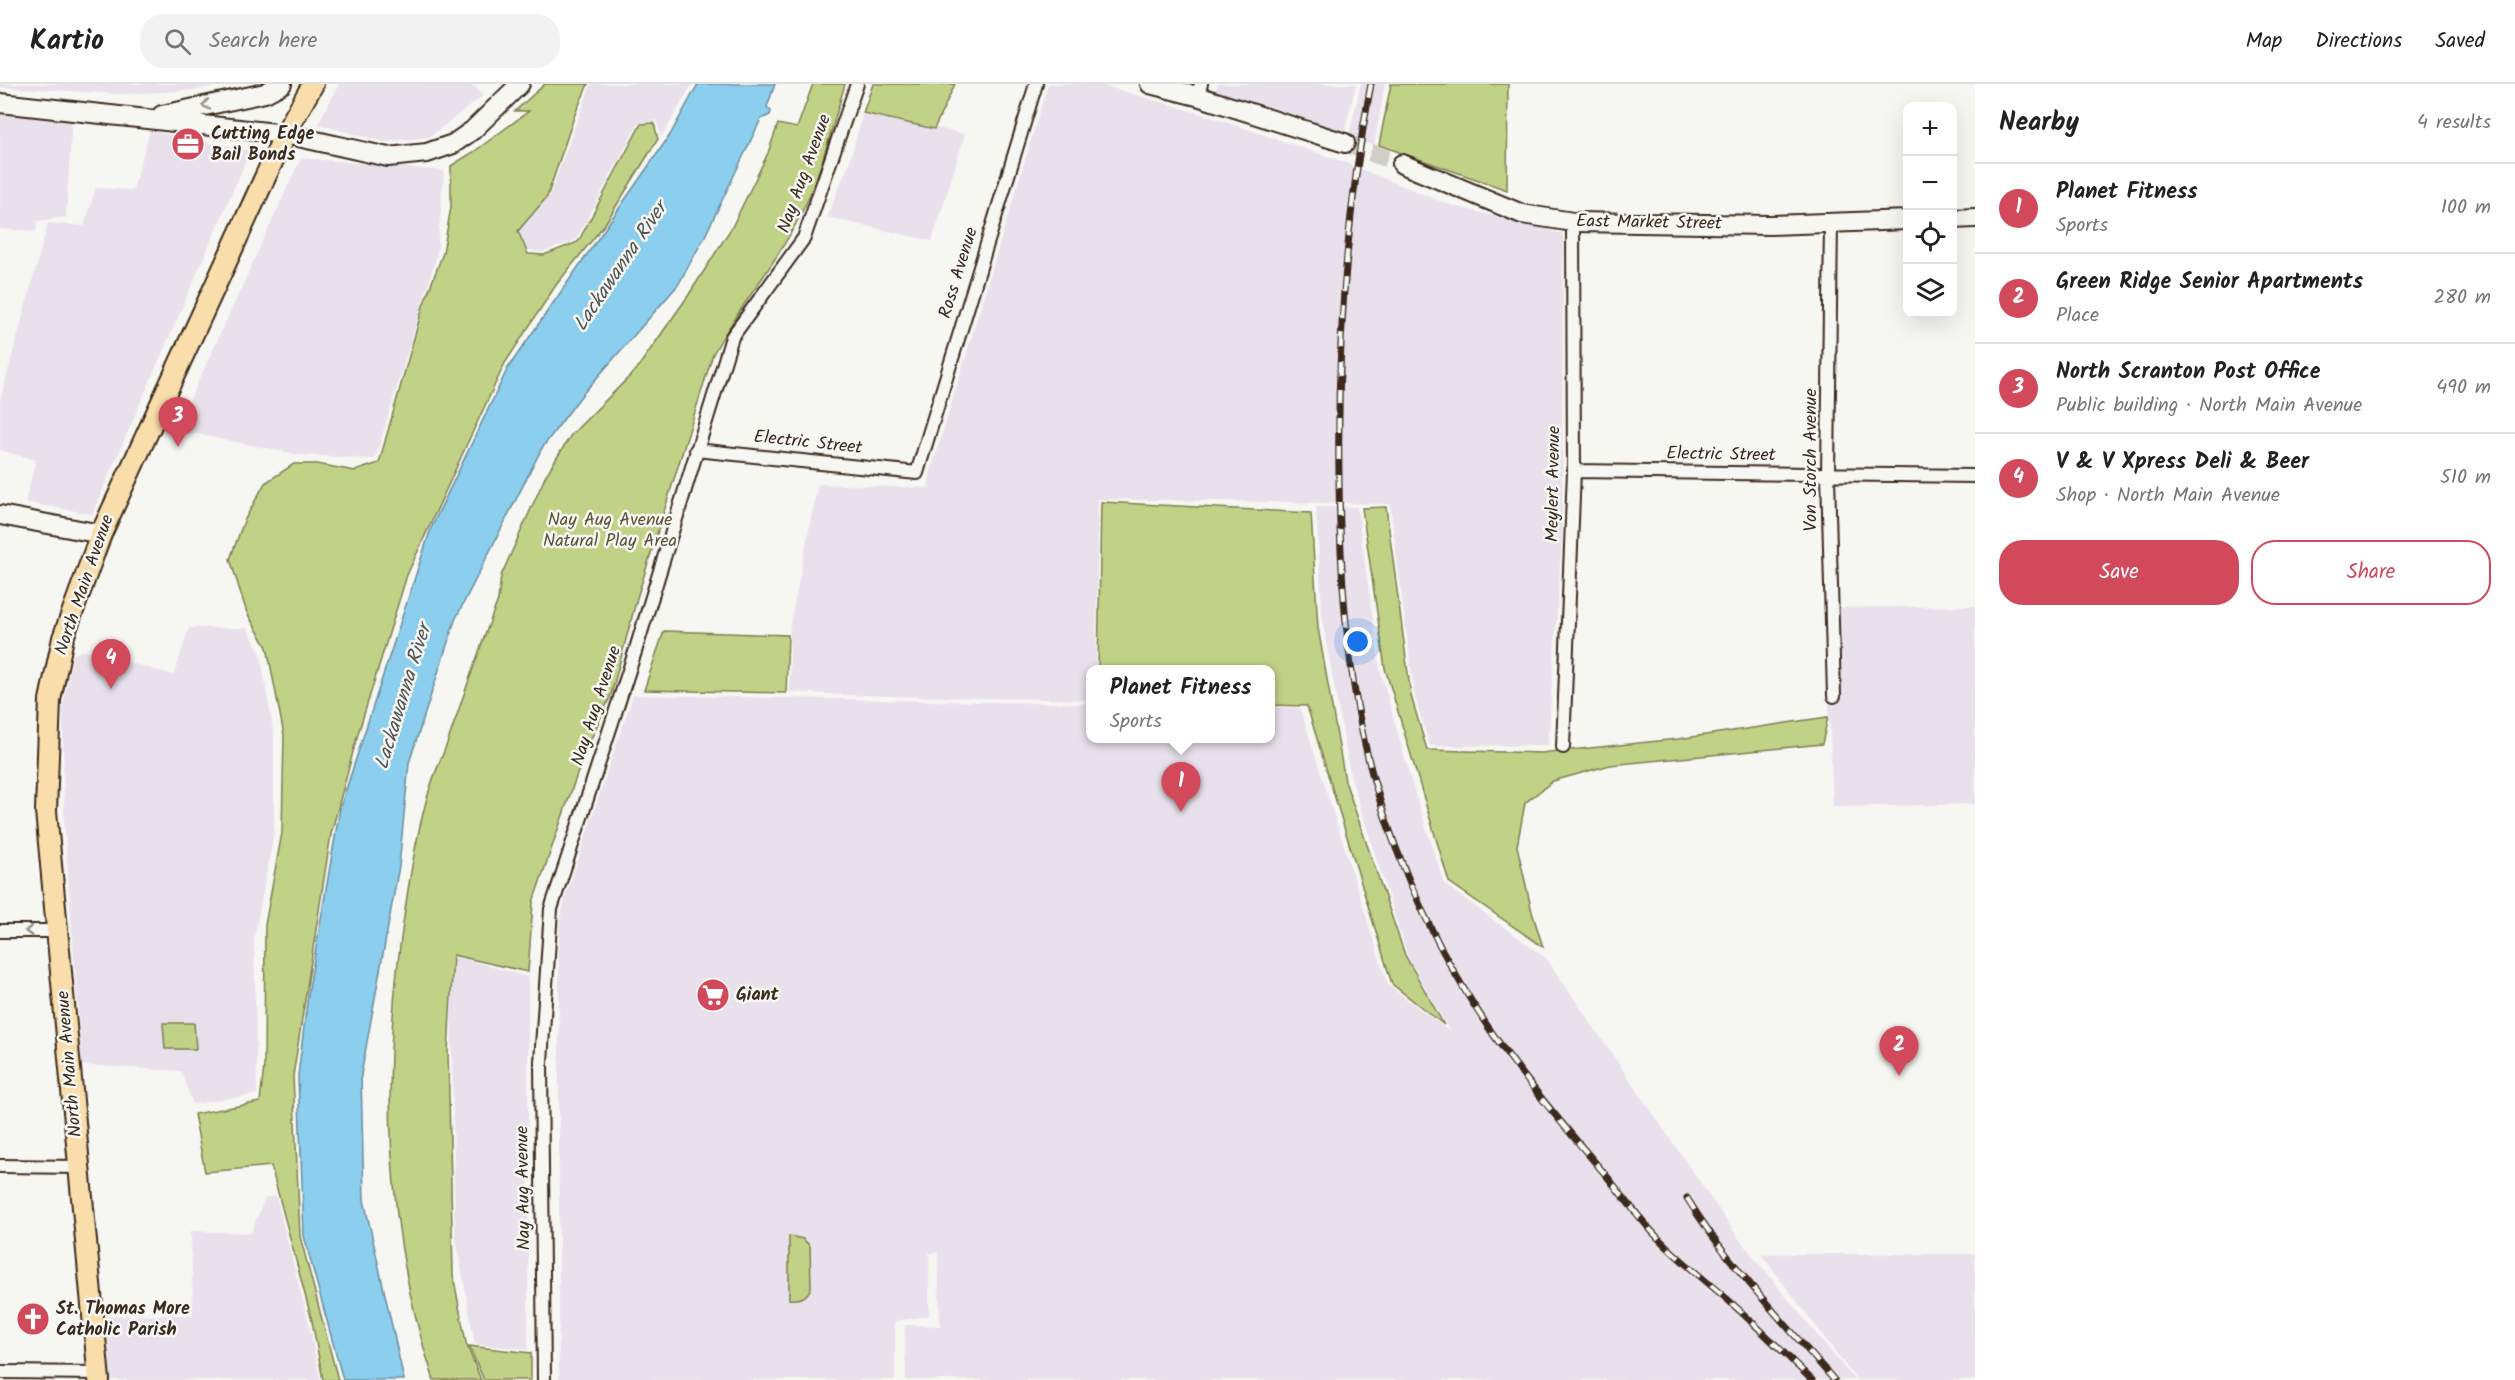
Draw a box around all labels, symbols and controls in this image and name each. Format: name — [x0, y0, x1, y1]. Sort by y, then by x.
search box — [140, 14, 560, 68]
text: Kartio — [30, 19, 104, 64]
text: Search here — [209, 24, 317, 59]
icon: search — [161, 25, 194, 58]
text: Map — [2246, 25, 2282, 58]
text: Directions — [2315, 25, 2402, 58]
text: Saved — [2435, 25, 2485, 58]
one-way arrow — [201, 98, 211, 111]
map controls — [1903, 102, 1957, 318]
button: + — [1903, 102, 1957, 156]
text: Nearby — [1999, 102, 2079, 144]
text: 4 results — [2417, 107, 2491, 139]
street label: Nay Aug Avenue — [770, 110, 840, 238]
place label: Cutting Edge Bail Bonds — [211, 120, 315, 170]
office icon: Cutting Edge Bail Bonds — [170, 126, 206, 162]
button: − — [1903, 156, 1957, 210]
text: Planet Fitness — [2056, 175, 2198, 210]
water label: Lackawanna River — [566, 192, 679, 338]
text: 1 — [2015, 192, 2022, 224]
text: 100 m — [2441, 192, 2491, 224]
street label: East Market Street — [1576, 207, 1723, 239]
button: locate — [1903, 210, 1957, 264]
text: Sports — [2056, 210, 2108, 242]
street label: Ross Avenue — [931, 224, 987, 322]
button: layers — [1903, 264, 1957, 318]
text: Green Ridge Senior Apartments — [2056, 265, 2363, 300]
text: 2 — [2013, 282, 2024, 314]
text: 280 m — [2433, 282, 2491, 314]
text: Place — [2056, 300, 2099, 332]
text: North Scranton Post Office — [2056, 355, 2320, 390]
text: 3 — [2013, 372, 2024, 404]
text: 490 m — [2436, 372, 2491, 404]
street label: Von Storch Avenue — [1797, 388, 1826, 532]
text: Public building · North Main Avenue — [2056, 390, 2362, 422]
pin: 3 — [158, 398, 198, 447]
street label: Electric Street — [752, 423, 865, 463]
street label: Meylert Avenue — [1538, 426, 1570, 542]
street label: Electric Street — [1666, 440, 1777, 470]
text: V & V Xpress Deli & Beer — [2056, 445, 2309, 480]
text: 4 — [2013, 462, 2024, 494]
text: 510 m — [2440, 462, 2491, 494]
text: Shop · North Main Avenue — [2056, 480, 2280, 512]
park label: Nay Aug Avenue Natural Play Area — [543, 506, 677, 556]
street label: North Main Avenue — [47, 511, 123, 659]
button: Save — [1999, 540, 2239, 605]
button: Share — [2251, 540, 2491, 605]
water label: Lackawanna River — [367, 616, 443, 773]
your location — [1343, 627, 1372, 656]
pin: 4 — [92, 640, 130, 689]
street label: Nay Aug Avenue — [564, 642, 630, 770]
popup — [1086, 665, 1275, 743]
text: Planet Fitness — [1110, 671, 1251, 706]
text: Sports — [1110, 706, 1162, 738]
pin: 1 — [1162, 762, 1200, 812]
one-way arrow — [24, 925, 33, 937]
supermarket icon: Giant — [695, 977, 731, 1013]
place label: Giant — [736, 981, 780, 1010]
street label: North Main Avenue — [49, 990, 91, 1138]
pin: 2 — [1880, 1026, 1918, 1076]
street label: Nay Aug Avenue — [508, 1125, 540, 1251]
place label: St. Thomas More Catholic Parish — [56, 1295, 190, 1345]
church icon: St. Thomas More Catholic Parish — [15, 1301, 51, 1337]

